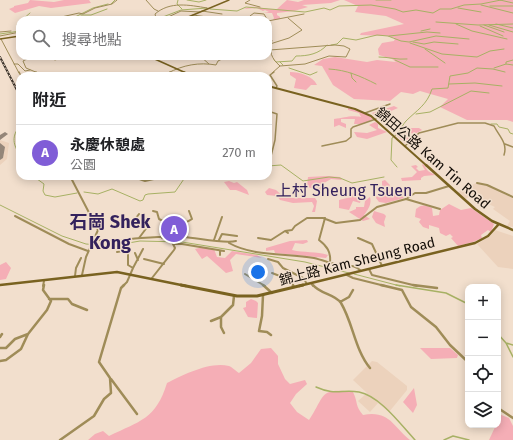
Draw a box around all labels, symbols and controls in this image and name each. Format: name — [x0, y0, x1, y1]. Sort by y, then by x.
search box — [16, 16, 272, 60]
icon: search — [30, 27, 52, 49]
text: 搜尋地點 — [62, 31, 122, 49]
text: 附近 — [32, 90, 66, 111]
street label: 錦田公路 Kam Tin Road — [372, 104, 494, 213]
text: 永慶休憩處 — [70, 136, 145, 154]
text: A — [41, 145, 49, 160]
text: 270 m — [222, 145, 256, 160]
text: 公園 — [70, 157, 96, 172]
district label: 上村 Sheung Tsuen — [276, 181, 412, 200]
district label: 石崗 Shek Kong — [70, 211, 151, 254]
pin: A — [161, 214, 187, 244]
street label: 錦上路 Kam Sheung Road — [277, 234, 437, 289]
your location — [248, 262, 268, 282]
map controls — [465, 284, 501, 428]
button: + — [465, 284, 501, 320]
button: − — [465, 320, 501, 356]
button: locate — [465, 356, 501, 392]
button: layers — [465, 392, 501, 428]

